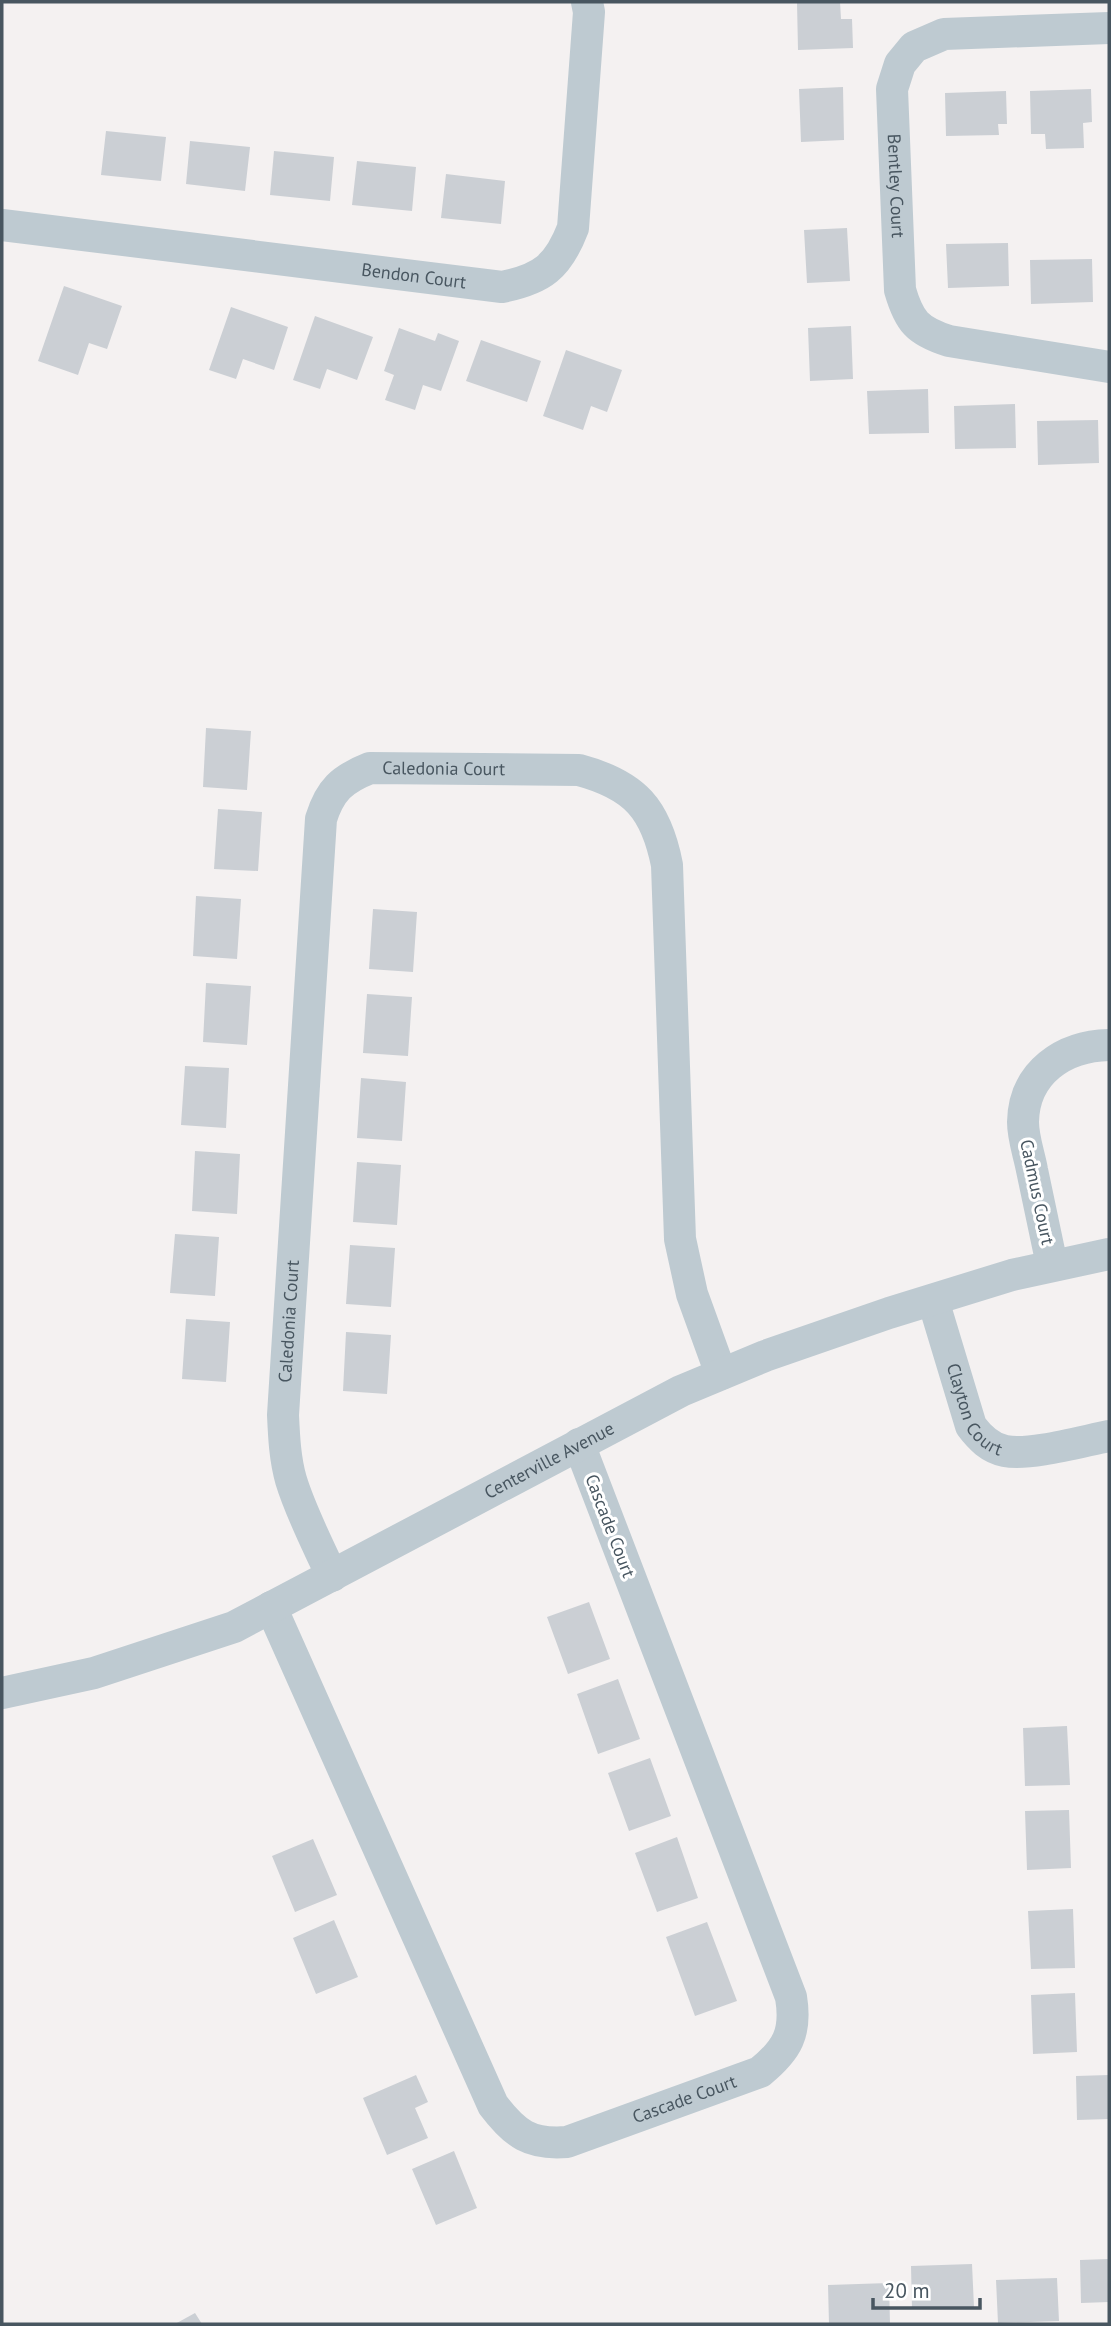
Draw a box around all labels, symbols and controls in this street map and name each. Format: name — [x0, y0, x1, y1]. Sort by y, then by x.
street label: Bentley Court — [883, 133, 910, 238]
street label: Bendon Court — [360, 258, 468, 293]
street label: Caledonia Court — [382, 756, 505, 780]
street label: Cadmus Court — [1015, 1137, 1060, 1247]
street label: Caledonia Court — [273, 1259, 304, 1383]
street label: Clayton Court — [942, 1360, 1006, 1461]
street label: Centerville Avenue — [480, 1416, 618, 1504]
street label: Cascade Court — [580, 1471, 641, 1581]
street label: Cascade Court — [629, 2070, 739, 2128]
scale bar — [873, 2266, 980, 2310]
text: 20 m — [884, 2277, 930, 2304]

